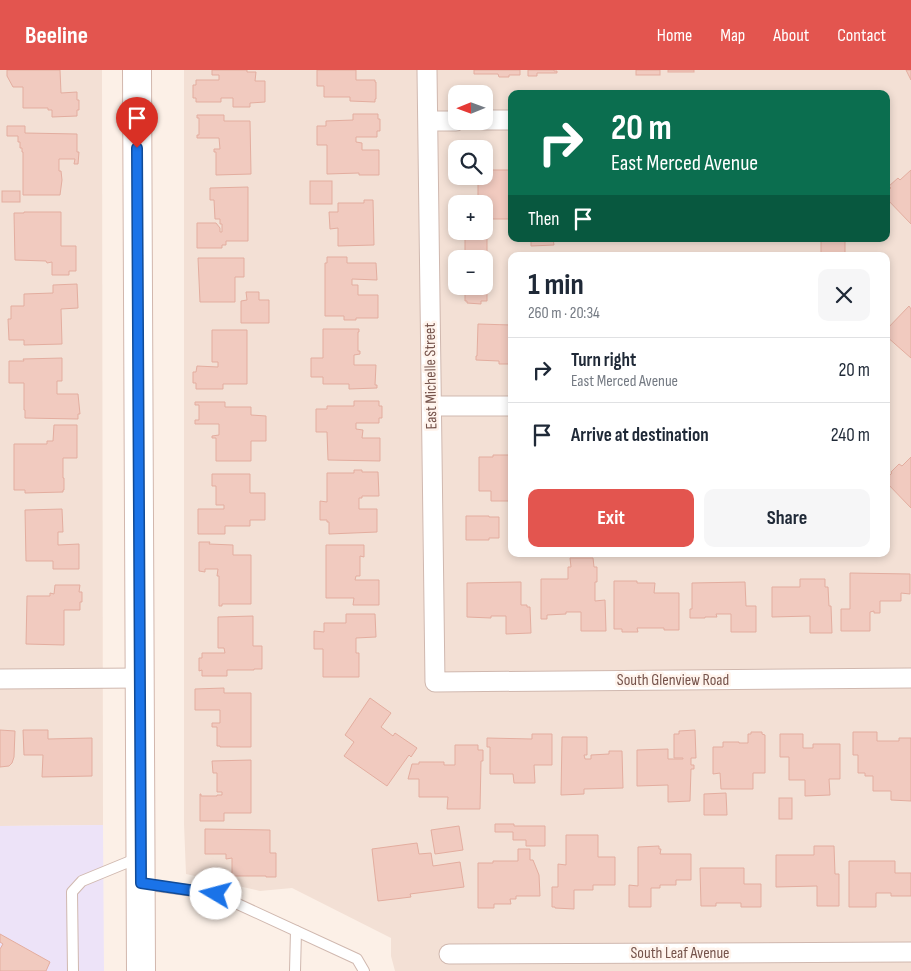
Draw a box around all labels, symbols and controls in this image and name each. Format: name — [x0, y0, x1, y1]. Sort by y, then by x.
text: Beeline — [25, 21, 88, 50]
text: Home — [657, 25, 692, 46]
text: Map — [720, 25, 745, 46]
text: About — [773, 25, 809, 46]
text: Contact — [837, 25, 886, 46]
north arrow — [448, 85, 492, 130]
map controls — [448, 85, 493, 295]
pin — [116, 97, 158, 148]
icon: arrive — [123, 104, 151, 132]
text: 20 m — [611, 107, 672, 150]
icon: right — [528, 110, 593, 175]
button: search — [448, 140, 493, 185]
text: East Merced Avenue — [611, 150, 758, 177]
button: + — [448, 195, 493, 240]
icon: arrive — [569, 205, 597, 233]
text: Then — [528, 208, 559, 231]
button: − — [448, 250, 493, 295]
text: 1 min — [528, 267, 584, 303]
button: close — [818, 269, 870, 321]
text: 260 m · 20:34 — [528, 304, 600, 323]
street label: East Michelle Street — [421, 322, 441, 429]
text: Turn right — [571, 349, 636, 372]
icon: right — [528, 356, 556, 384]
text: 20 m — [838, 359, 870, 382]
text: East Merced Avenue — [571, 372, 678, 391]
icon: arrive — [528, 421, 556, 449]
text: Arrive at destination — [571, 424, 709, 447]
text: 240 m — [831, 424, 870, 447]
button: Exit — [528, 489, 694, 547]
button: Share — [704, 489, 870, 547]
street label: South Glenview Road — [617, 671, 729, 690]
position arrow — [189, 867, 241, 919]
street label: South Leaf Avenue — [630, 944, 730, 963]

